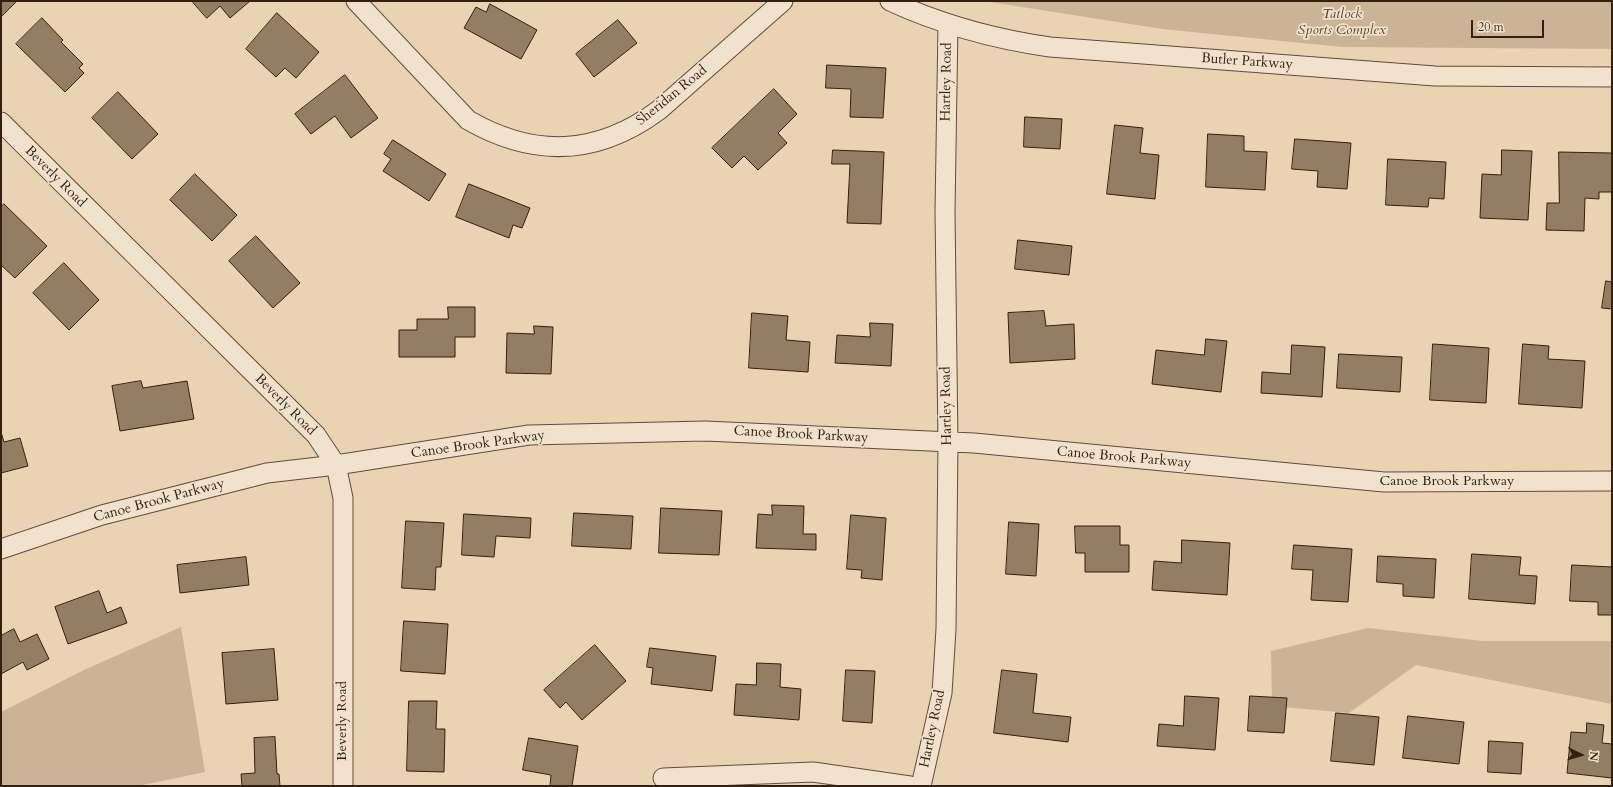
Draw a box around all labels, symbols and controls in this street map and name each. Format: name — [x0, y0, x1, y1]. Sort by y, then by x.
park label: Tatlock Sports Complex — [1298, 7, 1386, 40]
scale bar — [1473, 12, 1546, 38]
text: 20 m — [1478, 19, 1504, 35]
street label: Hartley Road — [938, 42, 956, 122]
street label: Butler Parkway — [1201, 50, 1293, 74]
street label: Sheridan Road — [633, 62, 711, 130]
street label: Beverly Road — [21, 143, 89, 211]
street label: Hartley Road — [938, 366, 956, 446]
street label: Beverly Road — [251, 371, 319, 439]
street label: Canoe Brook Parkway — [733, 423, 869, 447]
street label: Canoe Brook Parkway — [410, 427, 546, 463]
street label: Canoe Brook Parkway — [1056, 444, 1192, 472]
street label: Canoe Brook Parkway — [1379, 474, 1515, 490]
street label: Canoe Brook Parkway — [92, 475, 226, 527]
street label: Beverly Road — [335, 681, 351, 761]
street label: Hartley Road — [917, 689, 949, 769]
north arrow — [1561, 735, 1601, 775]
text: N — [1586, 751, 1601, 761]

